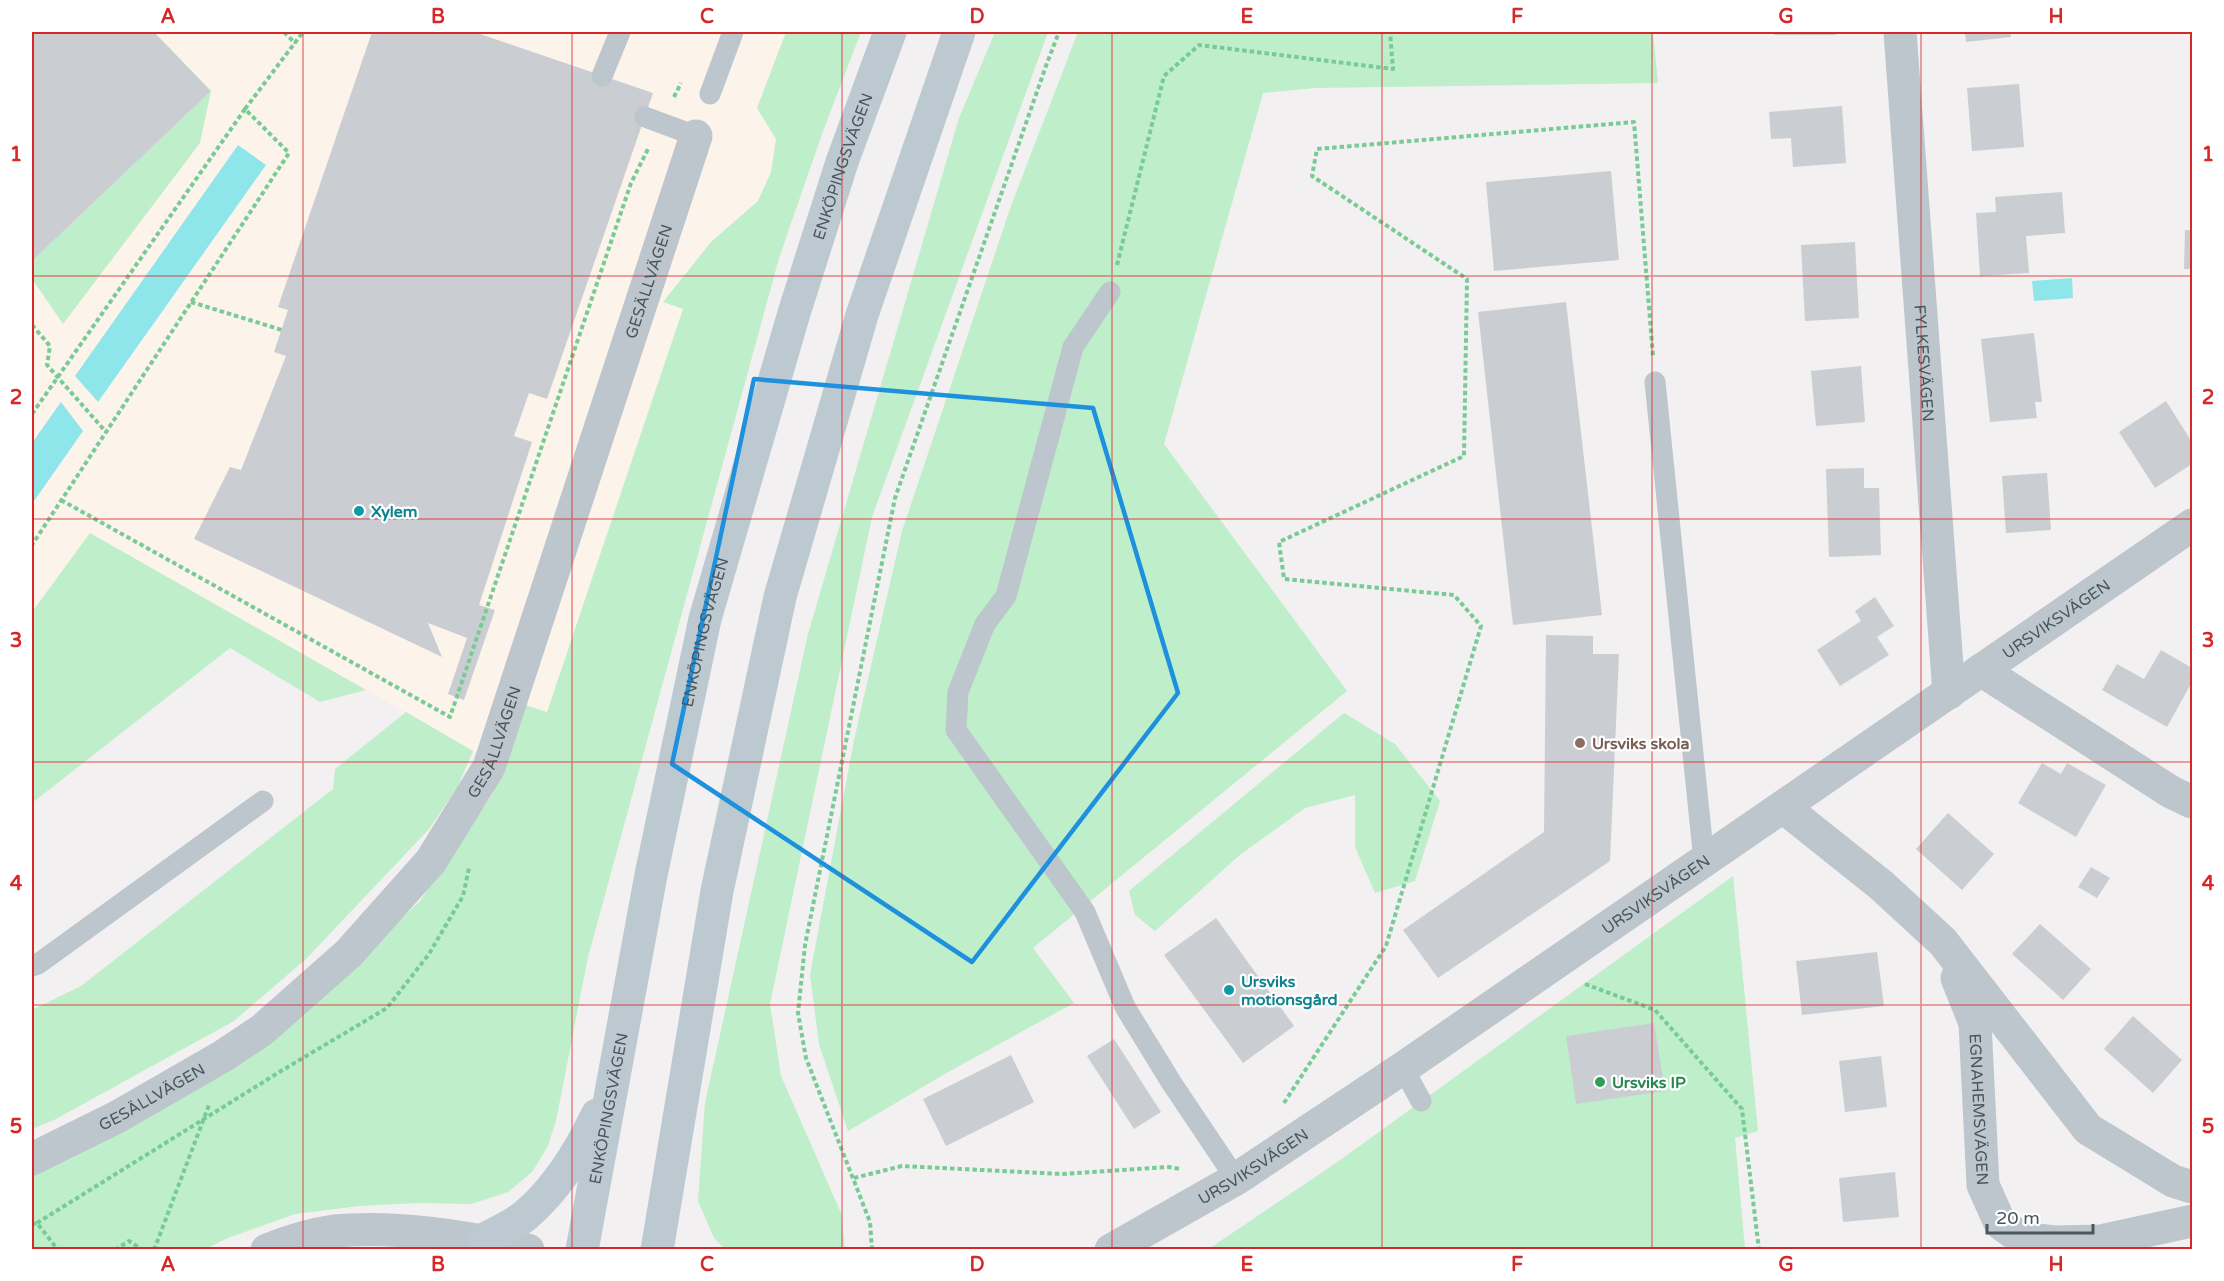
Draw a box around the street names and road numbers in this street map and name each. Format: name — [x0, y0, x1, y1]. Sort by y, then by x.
street label: ENKÖPINGSVÄGEN — [809, 91, 878, 242]
street label: GESÄLLVÄGEN — [621, 222, 677, 341]
street label: FYLKESVÄGEN — [1909, 304, 1938, 422]
street label: ENKÖPINGSVÄGEN — [678, 555, 733, 709]
street label: URSVIKSVÄGEN — [1999, 575, 2114, 664]
street label: GESÄLLVÄGEN — [463, 684, 526, 802]
street label: URSVIKSVÄGEN — [1598, 851, 1714, 939]
street label: ENKÖPINGSVÄGEN — [585, 1031, 633, 1186]
street label: EGNAHEMSVÄGEN — [1965, 1033, 1992, 1186]
street label: GESÄLLVÄGEN — [96, 1059, 209, 1135]
street label: URSVIKSVÄGEN — [1195, 1125, 1313, 1209]

